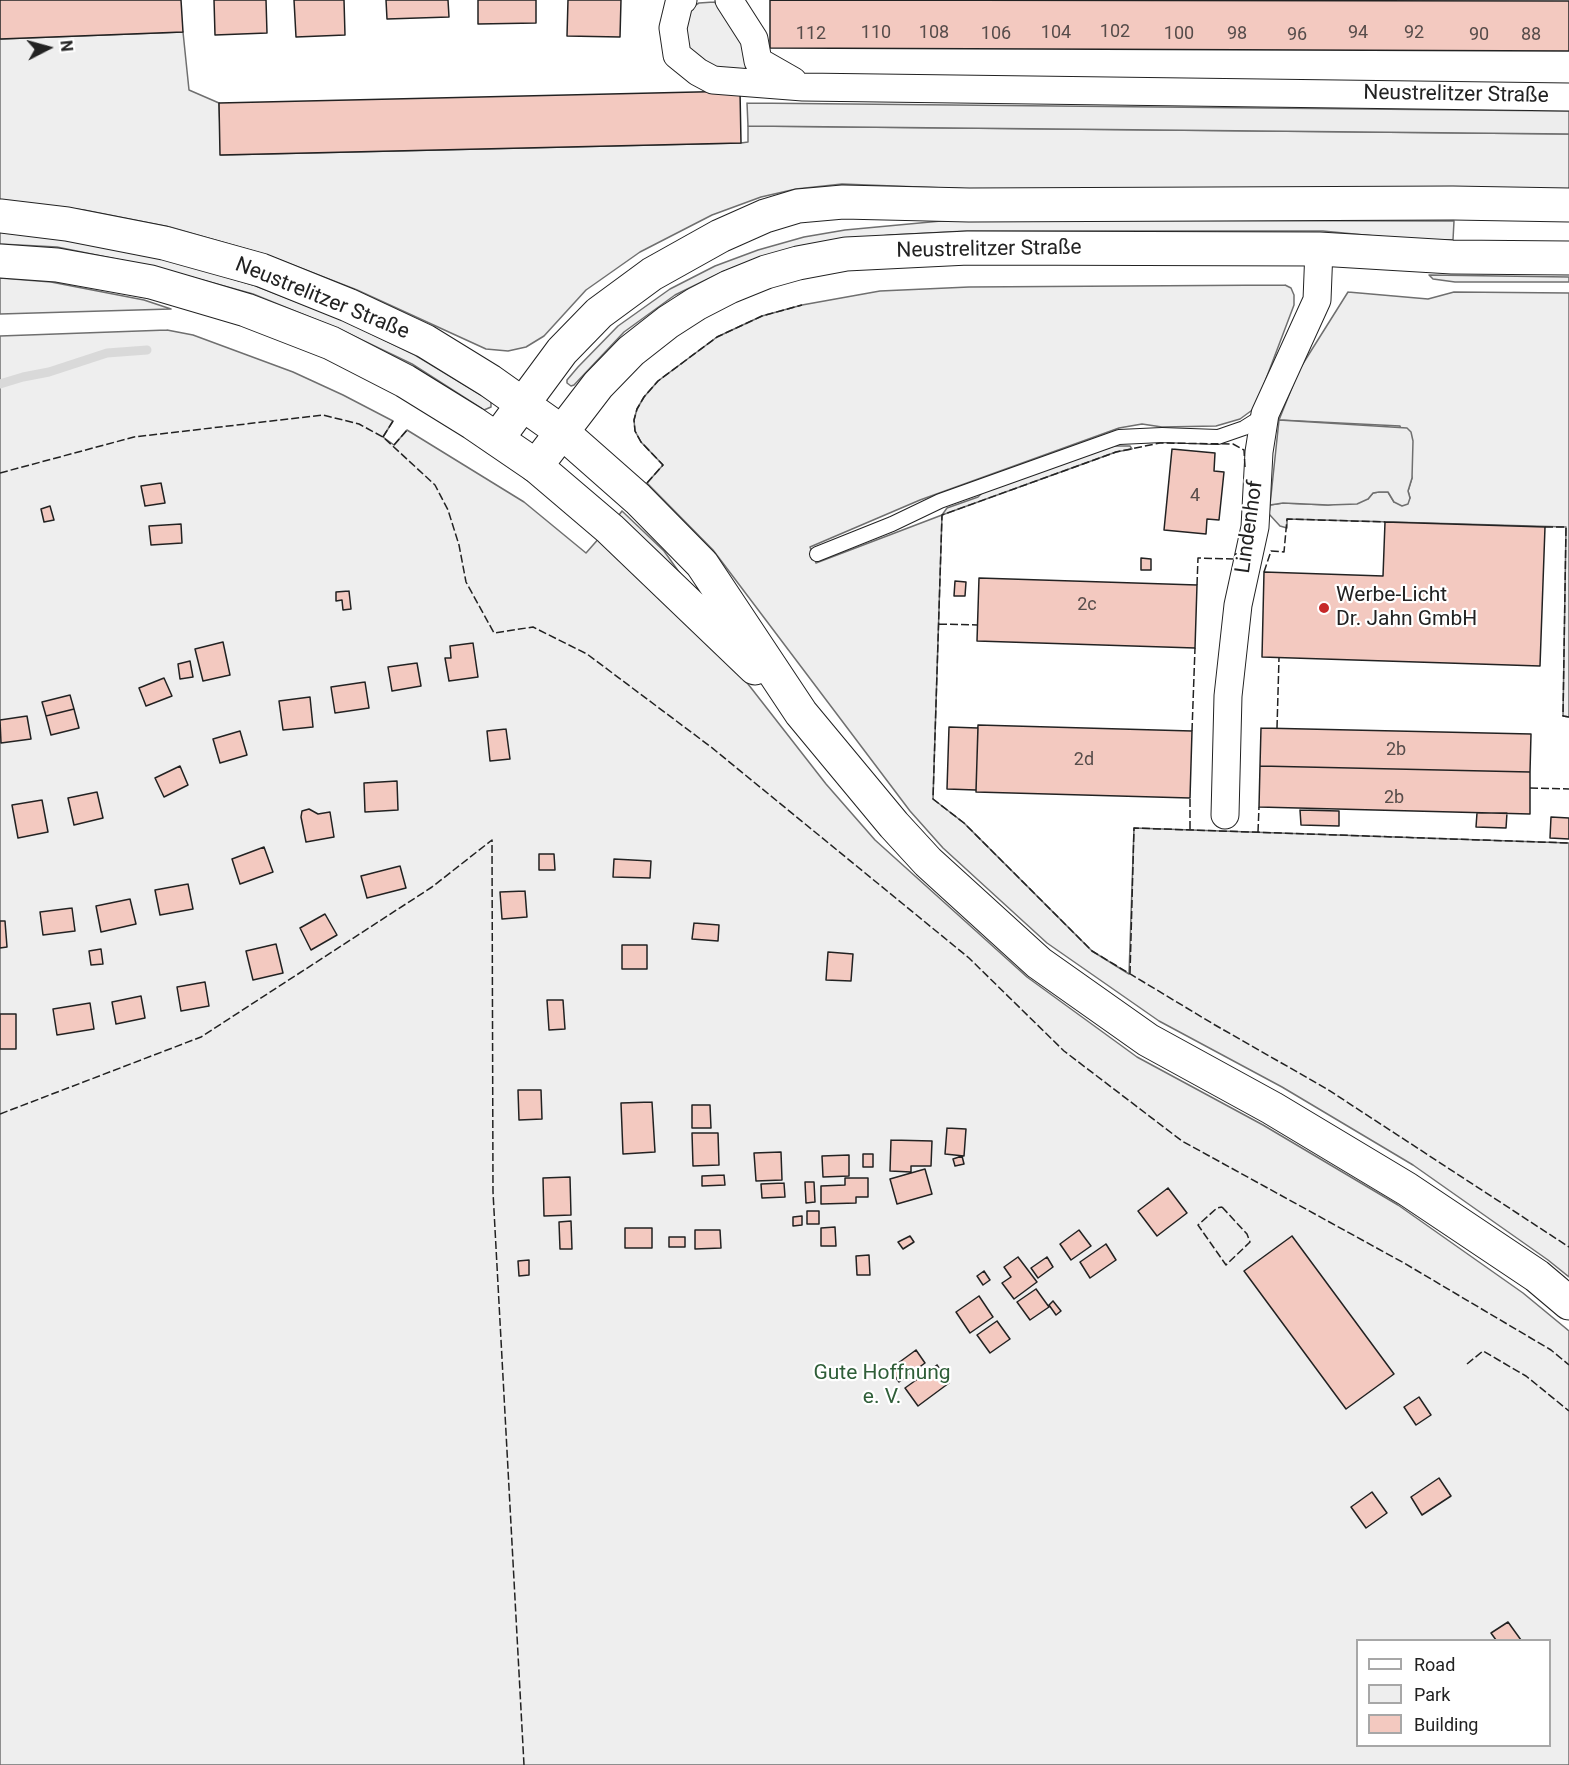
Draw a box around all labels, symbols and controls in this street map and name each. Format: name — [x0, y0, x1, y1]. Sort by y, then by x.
north arrow — [18, 18, 78, 78]
house number: 102 — [1100, 21, 1130, 43]
house number: 110 — [861, 22, 891, 44]
house number: 108 — [919, 22, 949, 44]
house number: 104 — [1041, 22, 1071, 44]
house number: 94 — [1348, 22, 1368, 44]
house number: 92 — [1404, 22, 1424, 44]
house number: 112 — [796, 23, 826, 45]
house number: 106 — [981, 23, 1011, 45]
house number: 100 — [1164, 23, 1194, 45]
house number: 98 — [1227, 23, 1247, 45]
house number: 96 — [1287, 24, 1307, 46]
house number: 90 — [1469, 24, 1489, 46]
house number: 88 — [1521, 24, 1541, 46]
text: N — [56, 39, 76, 53]
street label: Neustrelitzer Straße — [1363, 81, 1549, 109]
street label: Neustrelitzer Straße — [896, 236, 1082, 264]
street label: Neustrelitzer Straße — [231, 253, 413, 345]
street label: Lindenhof — [1231, 479, 1269, 575]
house number: 4 — [1190, 485, 1200, 507]
place label: Werbe-Licht Dr. Jahn GmbH — [1336, 583, 1477, 633]
house number: 2c — [1077, 594, 1097, 616]
marker: Werbe-Licht Dr. Jahn GmbH — [1317, 601, 1331, 615]
house number: 2b — [1386, 739, 1406, 761]
house number: 2d — [1074, 749, 1094, 771]
house number: 2b — [1384, 787, 1404, 809]
park label: Gute Hoffnung e. V. — [813, 1361, 951, 1411]
legend — [1356, 1639, 1551, 1747]
text: Road — [1414, 1654, 1455, 1675]
text: Park — [1414, 1684, 1450, 1705]
text: Building — [1414, 1714, 1478, 1735]

